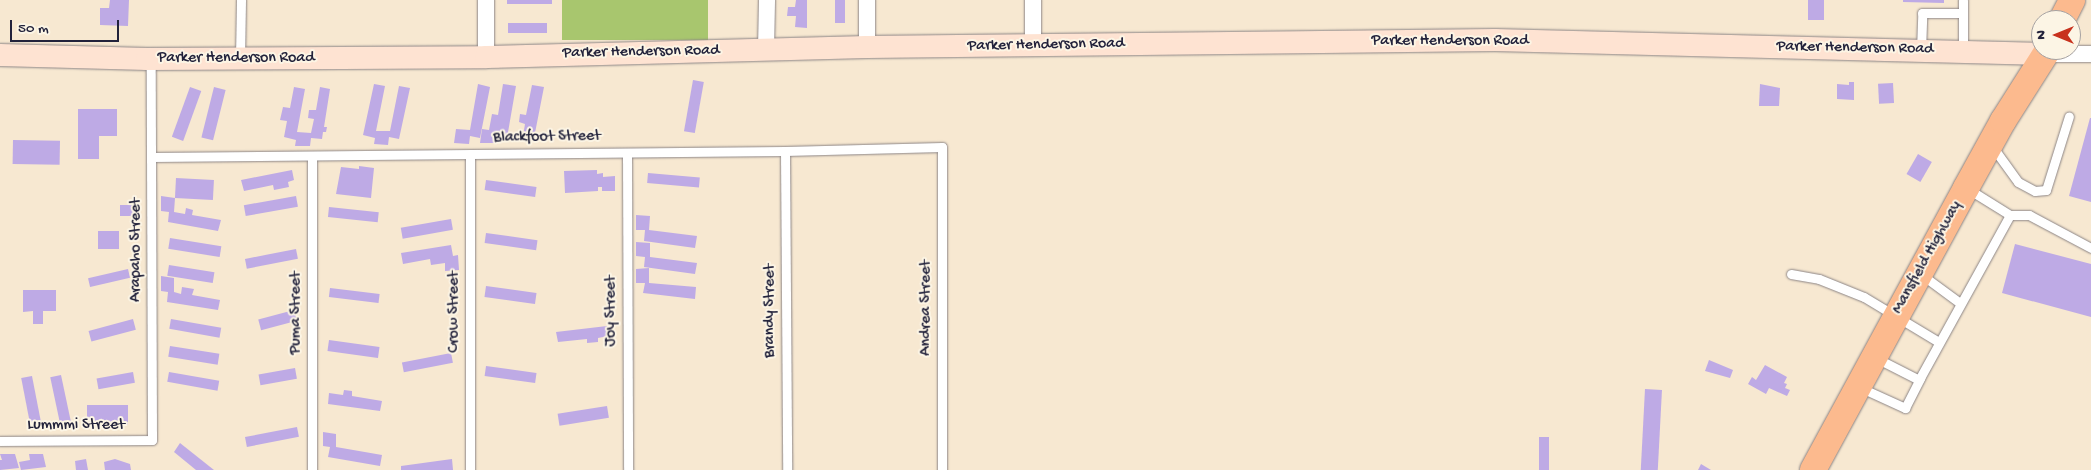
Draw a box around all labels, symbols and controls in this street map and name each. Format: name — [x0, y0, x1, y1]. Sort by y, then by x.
scale bar — [12, 10, 121, 42]
north arrow — [2031, 10, 2081, 60]
text: 50 m — [18, 20, 49, 38]
text: N — [2033, 30, 2050, 40]
street label: Parker Henderson Road — [1371, 32, 1529, 52]
street label: Parker Henderson Road — [967, 35, 1125, 57]
street label: Parker Henderson Road — [1776, 38, 1934, 60]
street label: Parker Henderson Road — [562, 42, 720, 64]
street label: Parker Henderson Road — [157, 49, 315, 69]
street label: Blackfoot Street — [493, 127, 601, 149]
street label: Arapaho Street — [127, 198, 147, 302]
street label: Mansfield Highway — [1889, 198, 1967, 318]
street label: Andrea Street — [917, 260, 937, 356]
street label: Brandy Street — [761, 264, 781, 358]
street label: Puma Street — [287, 271, 307, 355]
street label: Crow Street — [445, 271, 465, 353]
street label: Joy Street — [602, 275, 622, 347]
street label: Lummmi Street — [27, 416, 125, 436]

